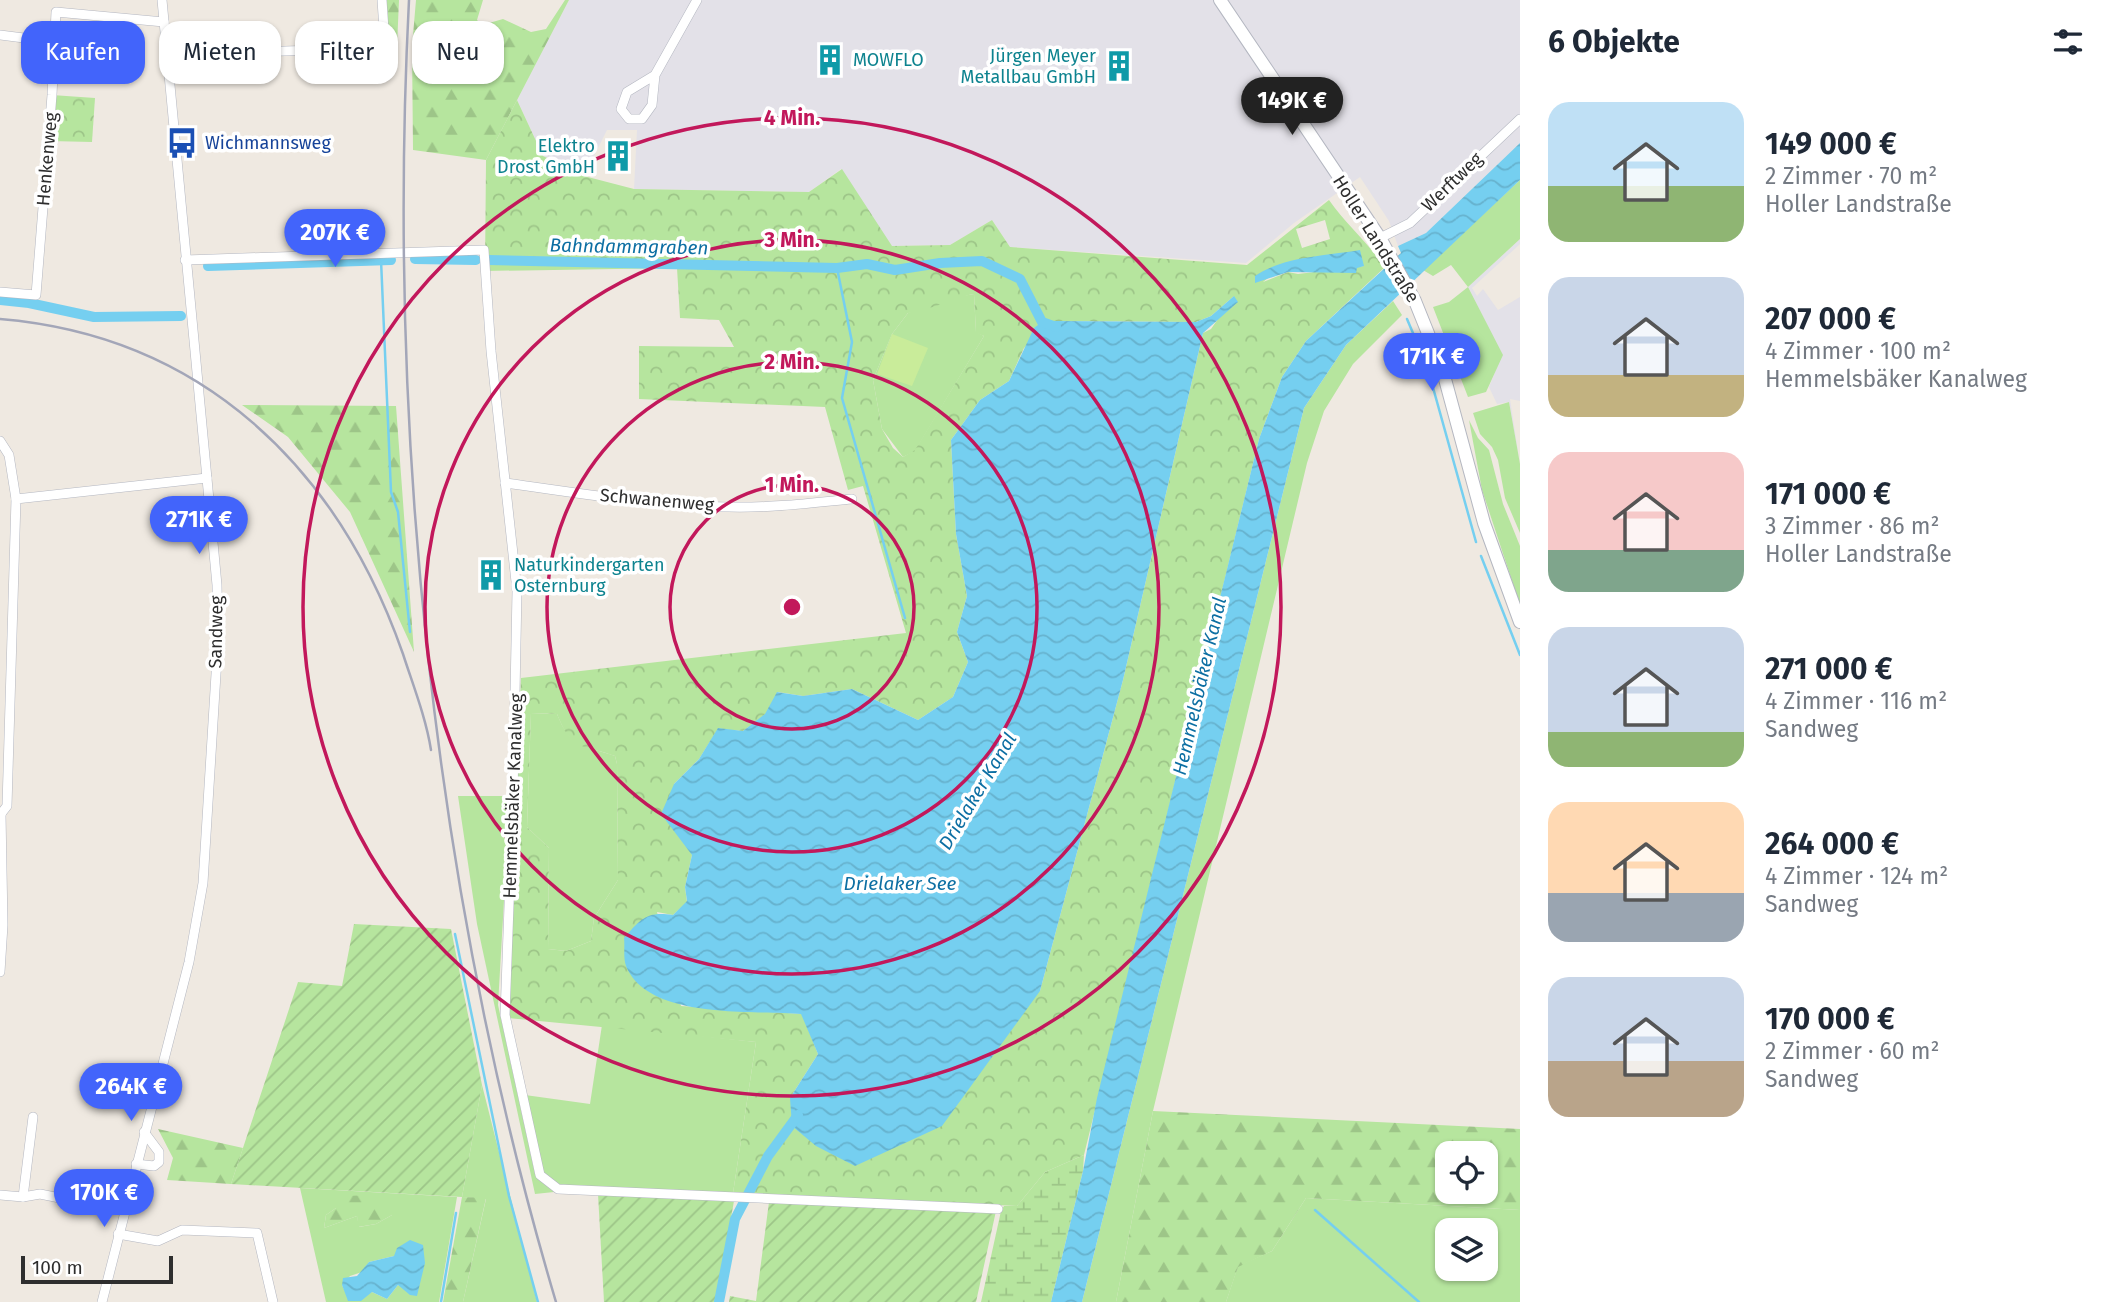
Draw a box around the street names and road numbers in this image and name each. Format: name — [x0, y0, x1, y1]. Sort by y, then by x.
street label: Henkenweg — [32, 111, 62, 207]
street label: Werftweg — [1417, 147, 1487, 216]
street label: Holler Landstraße — [1328, 171, 1424, 307]
street label: Schwanenweg — [599, 484, 716, 516]
street label: Sandweg — [204, 595, 228, 669]
street label: Hemmelsbäker Kanalweg — [498, 693, 528, 899]

